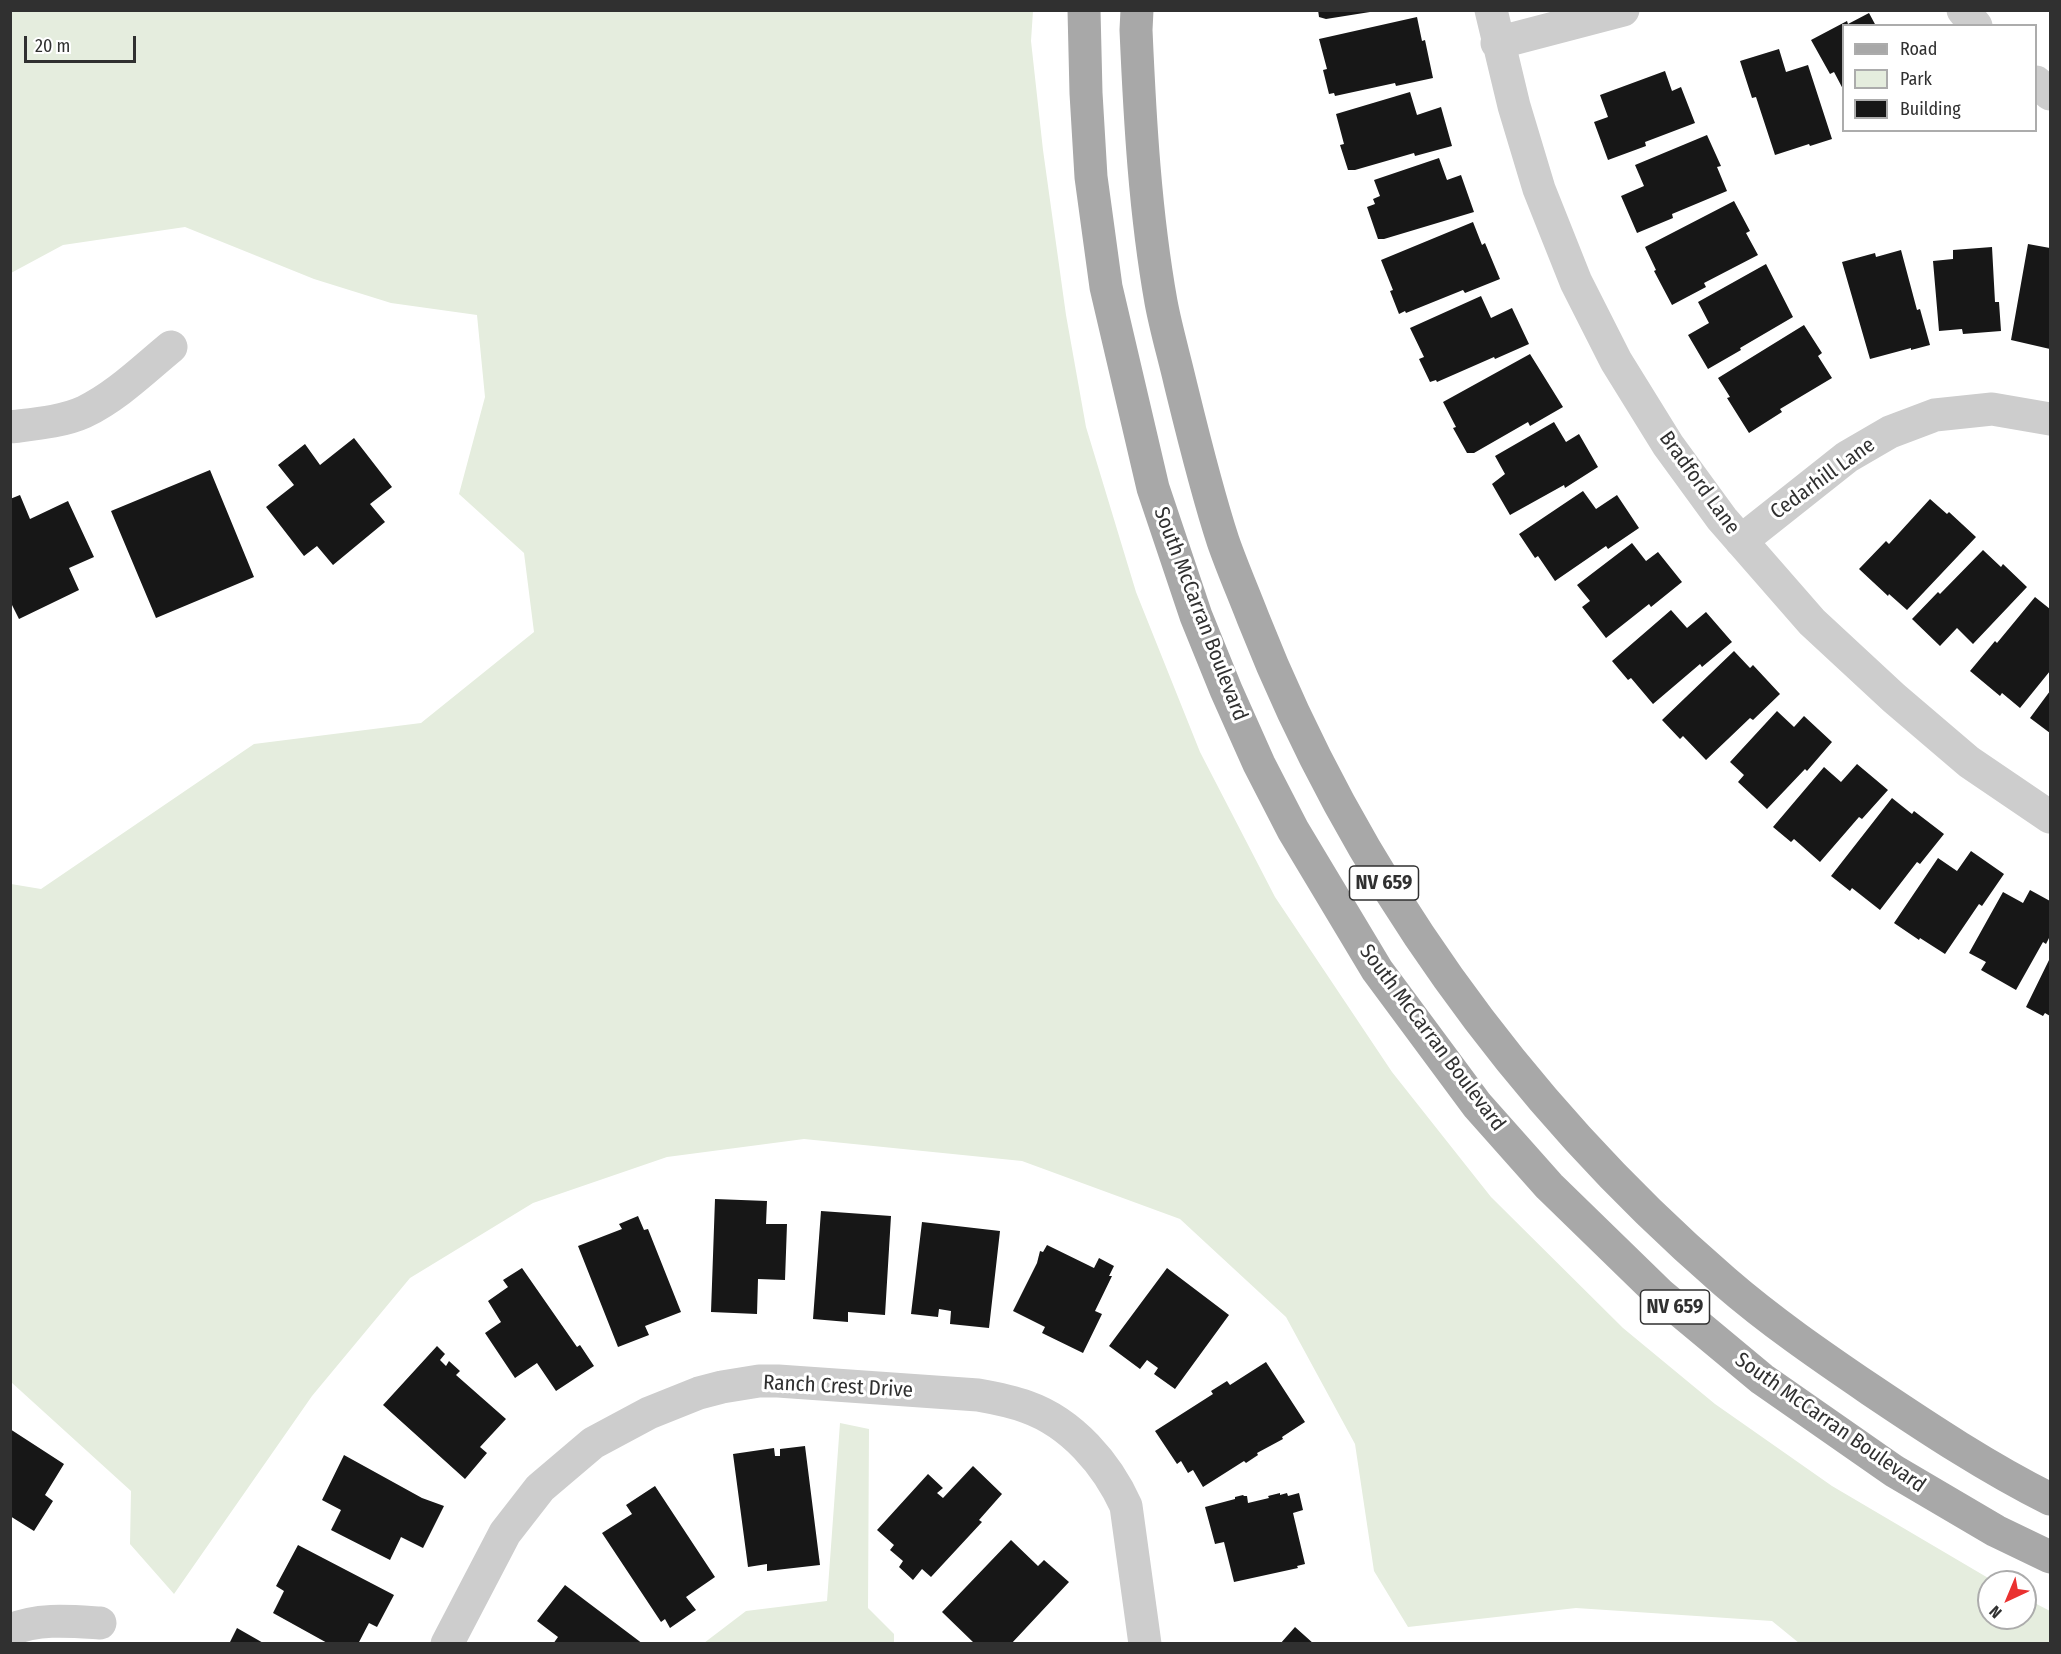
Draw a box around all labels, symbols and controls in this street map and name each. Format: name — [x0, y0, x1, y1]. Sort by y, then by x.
scale bar — [27, 24, 140, 62]
legend — [1842, 24, 2037, 132]
text: 20 m — [35, 35, 70, 57]
text: Road — [1900, 38, 1937, 60]
text: Park — [1900, 68, 1932, 90]
text: Building — [1900, 98, 1961, 120]
street label: Bradford Lane — [1653, 427, 1745, 539]
street label: Cedarhill Lane — [1766, 433, 1880, 525]
street label: South McCarran Boulevard — [1148, 504, 1252, 724]
road number: NV 659 — [1350, 866, 1418, 900]
street label: South McCarran Boulevard — [1354, 940, 1510, 1136]
road number: NV 659 — [1640, 1290, 1710, 1324]
street label: South McCarran Boulevard — [1730, 1348, 1930, 1498]
street label: Ranch Crest Drive — [762, 1370, 914, 1404]
north arrow — [1977, 1570, 2037, 1630]
text: N — [1985, 1602, 2006, 1622]

